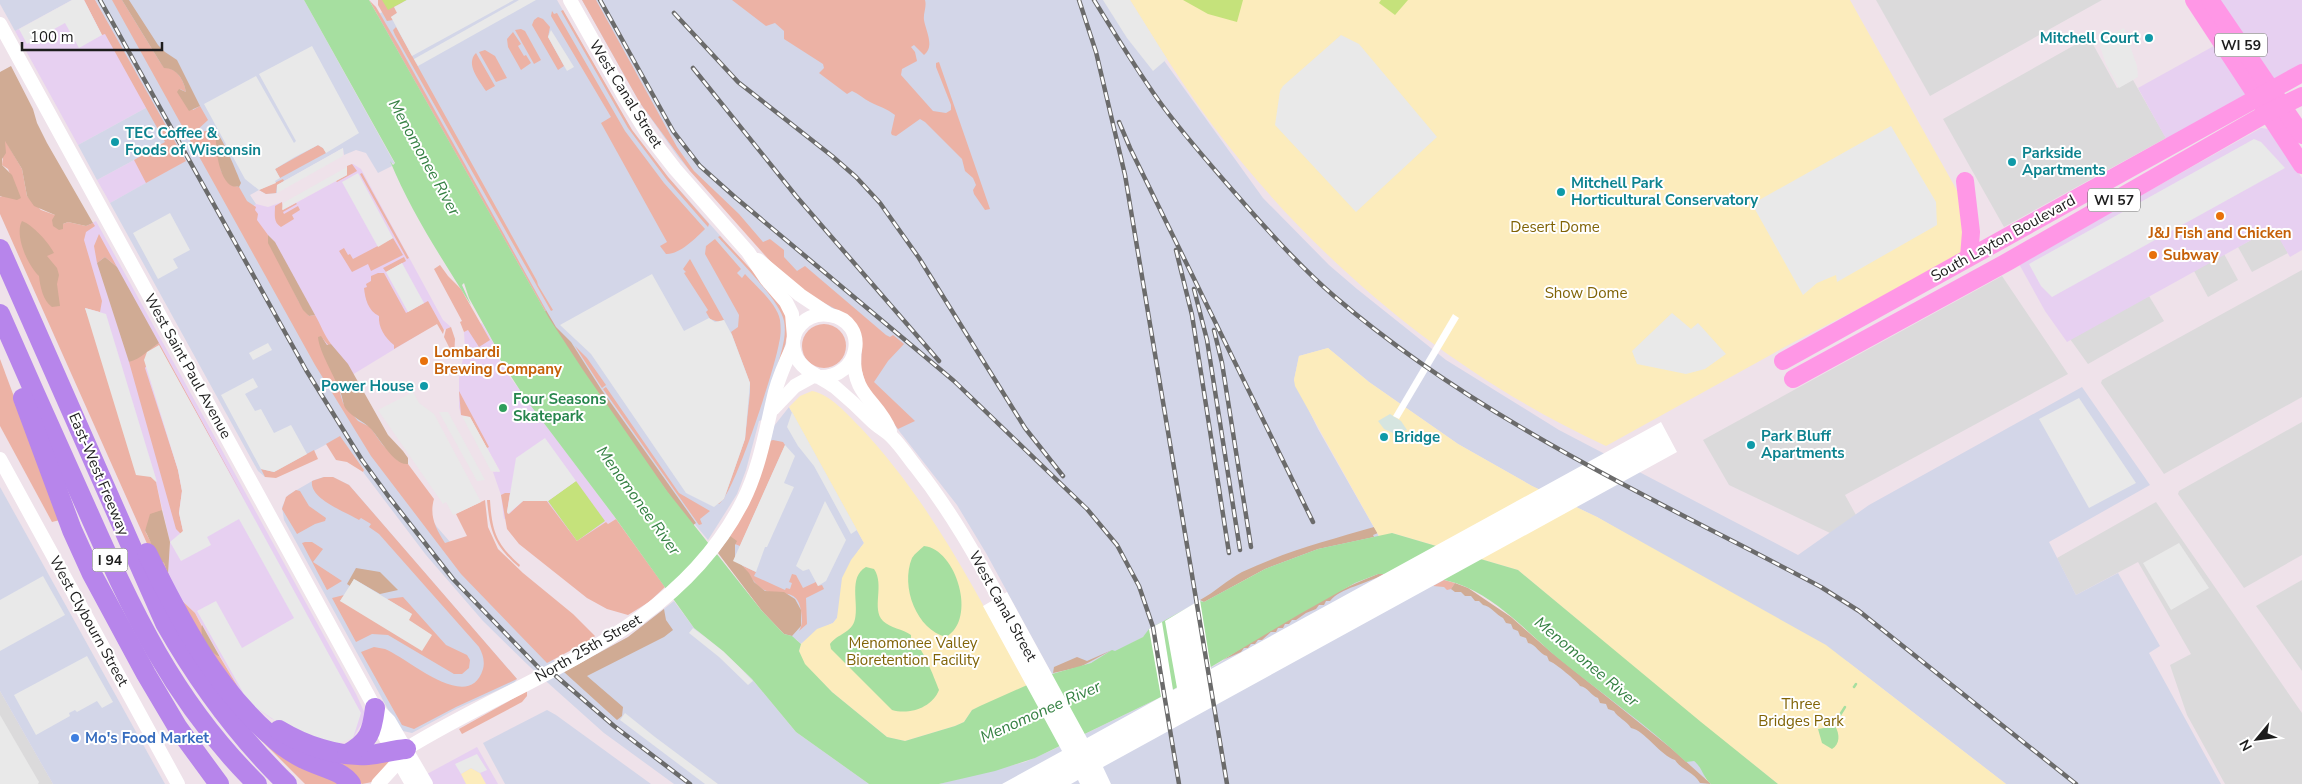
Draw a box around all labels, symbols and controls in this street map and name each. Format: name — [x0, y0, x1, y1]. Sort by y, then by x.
scale bar — [22, 20, 162, 52]
text: 100 m — [30, 27, 74, 47]
place label: Mitchell Court — [2040, 28, 2139, 48]
marker: Mitchell Court — [2143, 32, 2155, 44]
road number: WI 59 — [2215, 34, 2267, 56]
street label: West Canal Street — [585, 36, 668, 152]
water label: Menomonee River — [383, 95, 466, 221]
place label: TEC Coffee & Foods of Wisconsin — [125, 123, 261, 160]
marker: TEC Coffee & Foods of Wisconsin — [109, 136, 121, 148]
place label: Parkside Apartments — [2022, 143, 2106, 180]
marker: Parkside Apartments — [2006, 156, 2018, 168]
place label: Mitchell Park Horticultural Conservatory — [1571, 173, 1758, 210]
marker: Mitchell Park Horticultural Conservatory — [1555, 186, 1567, 198]
road number: WI 57 — [2088, 188, 2140, 212]
street label: South Layton Boulevard — [1927, 190, 2079, 286]
marker: J&J Fish and Chicken — [2214, 210, 2226, 222]
park label: Desert Dome — [1510, 217, 1600, 237]
place label: J&J Fish and Chicken — [2147, 223, 2292, 243]
place label: Subway — [2163, 245, 2219, 265]
marker: Subway — [2147, 249, 2159, 261]
park label: Show Dome — [1545, 283, 1627, 303]
street label: West Saint Paul Avenue — [140, 290, 236, 442]
place label: Lombardi Brewing Company — [434, 342, 562, 379]
marker: Lombardi Brewing Company — [418, 355, 430, 367]
place label: Power House — [321, 376, 414, 396]
marker: Power House — [418, 380, 430, 392]
place label: Four Seasons Skatepark — [513, 389, 606, 426]
marker: Four Seasons Skatepark — [497, 402, 509, 414]
street label: East-West Freeway — [64, 410, 134, 539]
place label: Park Bluff Apartments — [1761, 426, 1845, 463]
place label: Bridge — [1394, 427, 1440, 447]
marker: Bridge — [1378, 431, 1390, 443]
marker: Park Bluff Apartments — [1745, 439, 1757, 451]
water label: Menomonee River — [591, 442, 686, 561]
street label: West Canal Street — [964, 547, 1042, 665]
road number: I 94 — [92, 548, 128, 572]
street label: West Clybourn Street — [45, 552, 134, 690]
street label: North 25th Street — [531, 609, 645, 687]
water label: Menomonee River — [1530, 612, 1644, 713]
park label: Menomonee Valley Bioretention Facility — [846, 633, 980, 670]
water label: Menomonee River — [977, 675, 1105, 748]
park label: Three Bridges Park — [1758, 694, 1844, 731]
north arrow — [2232, 714, 2282, 764]
place label: Mo's Food Market — [85, 728, 209, 748]
marker: Mo's Food Market — [69, 732, 81, 744]
text: N — [2235, 736, 2257, 754]

